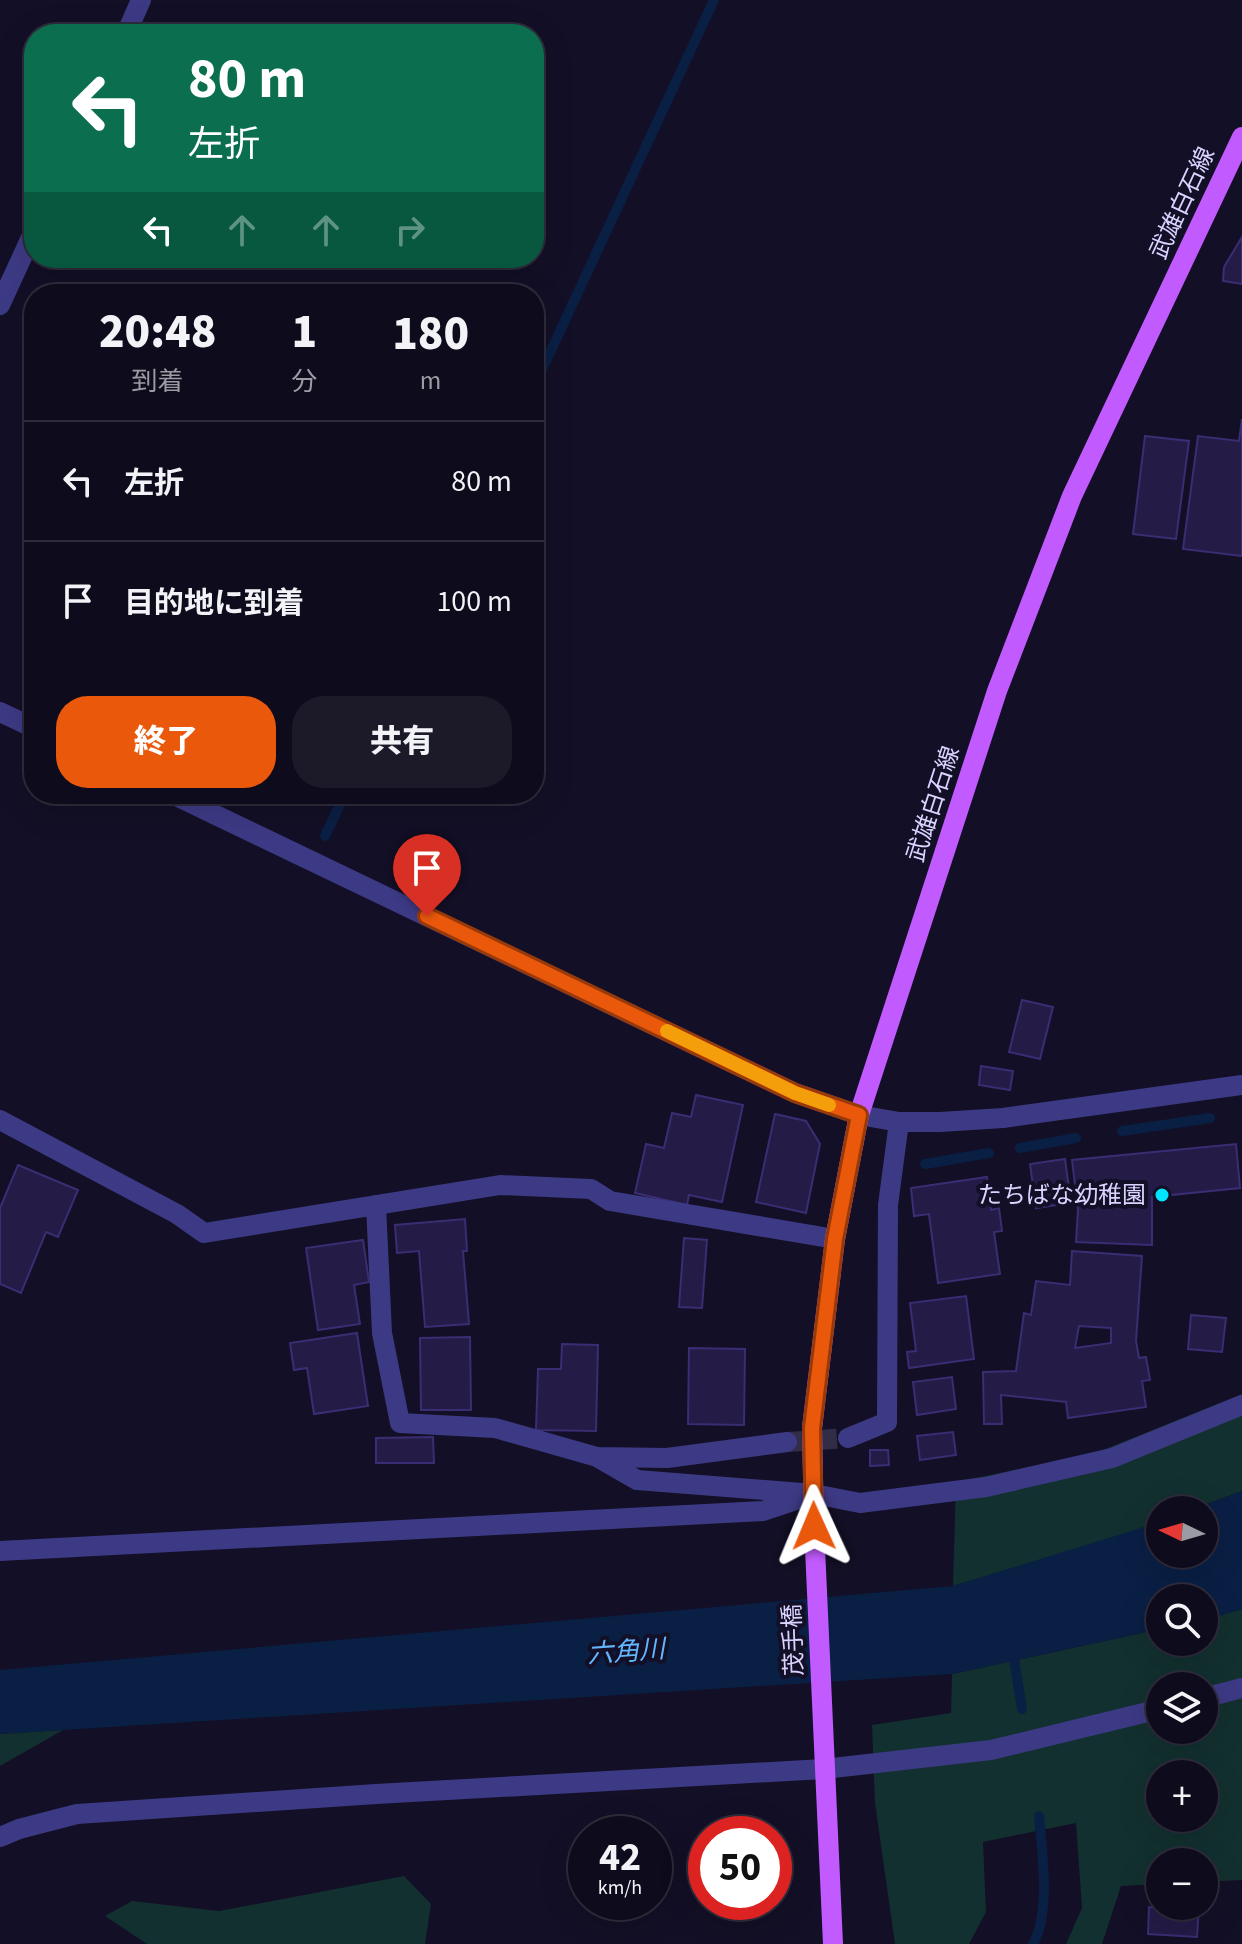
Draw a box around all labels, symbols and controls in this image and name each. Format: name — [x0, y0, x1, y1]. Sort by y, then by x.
text: 80 m — [188, 40, 306, 119]
icon: left — [56, 56, 160, 160]
text: 左折 — [188, 119, 260, 170]
street label: 武雄白石線 — [1141, 141, 1224, 265]
icon: left — [136, 208, 180, 252]
icon: ahead — [220, 208, 264, 252]
icon: ahead — [304, 208, 348, 252]
icon: right — [388, 208, 432, 252]
text: 20:48 — [99, 298, 216, 366]
text: 1 — [291, 298, 317, 366]
text: 180 — [392, 300, 469, 368]
text: m — [420, 362, 441, 399]
text: 到着 — [132, 363, 184, 400]
text: 分 — [291, 363, 317, 400]
icon: left — [56, 459, 100, 503]
text: 80 m — [451, 460, 512, 503]
text: 左折 — [124, 462, 184, 505]
icon: arrive — [56, 579, 100, 623]
text: 100 m — [436, 580, 512, 623]
text: 目的地に到着 — [124, 582, 304, 625]
button: 終了 — [56, 696, 276, 788]
button: 共有 — [292, 696, 512, 788]
street label: 武雄白石線 — [898, 742, 969, 867]
pin — [393, 834, 461, 916]
icon: arrive — [405, 846, 449, 890]
place label: たちばな幼稚園 — [978, 1178, 1146, 1213]
marker: たちばな幼稚園 — [1153, 1186, 1171, 1204]
position arrow — [772, 1484, 856, 1568]
north arrow — [1146, 1496, 1218, 1568]
map controls — [1146, 1496, 1218, 1920]
button: search — [1146, 1584, 1218, 1656]
street label: 茂手橋 — [775, 1603, 812, 1677]
water label: 六角川 — [586, 1630, 669, 1673]
button: layers — [1146, 1672, 1218, 1744]
button: + — [1146, 1760, 1218, 1832]
speed limit sign: 50 — [688, 1816, 792, 1920]
text: 42 — [599, 1829, 641, 1886]
button: − — [1146, 1848, 1218, 1920]
text: km/h — [598, 1874, 642, 1902]

